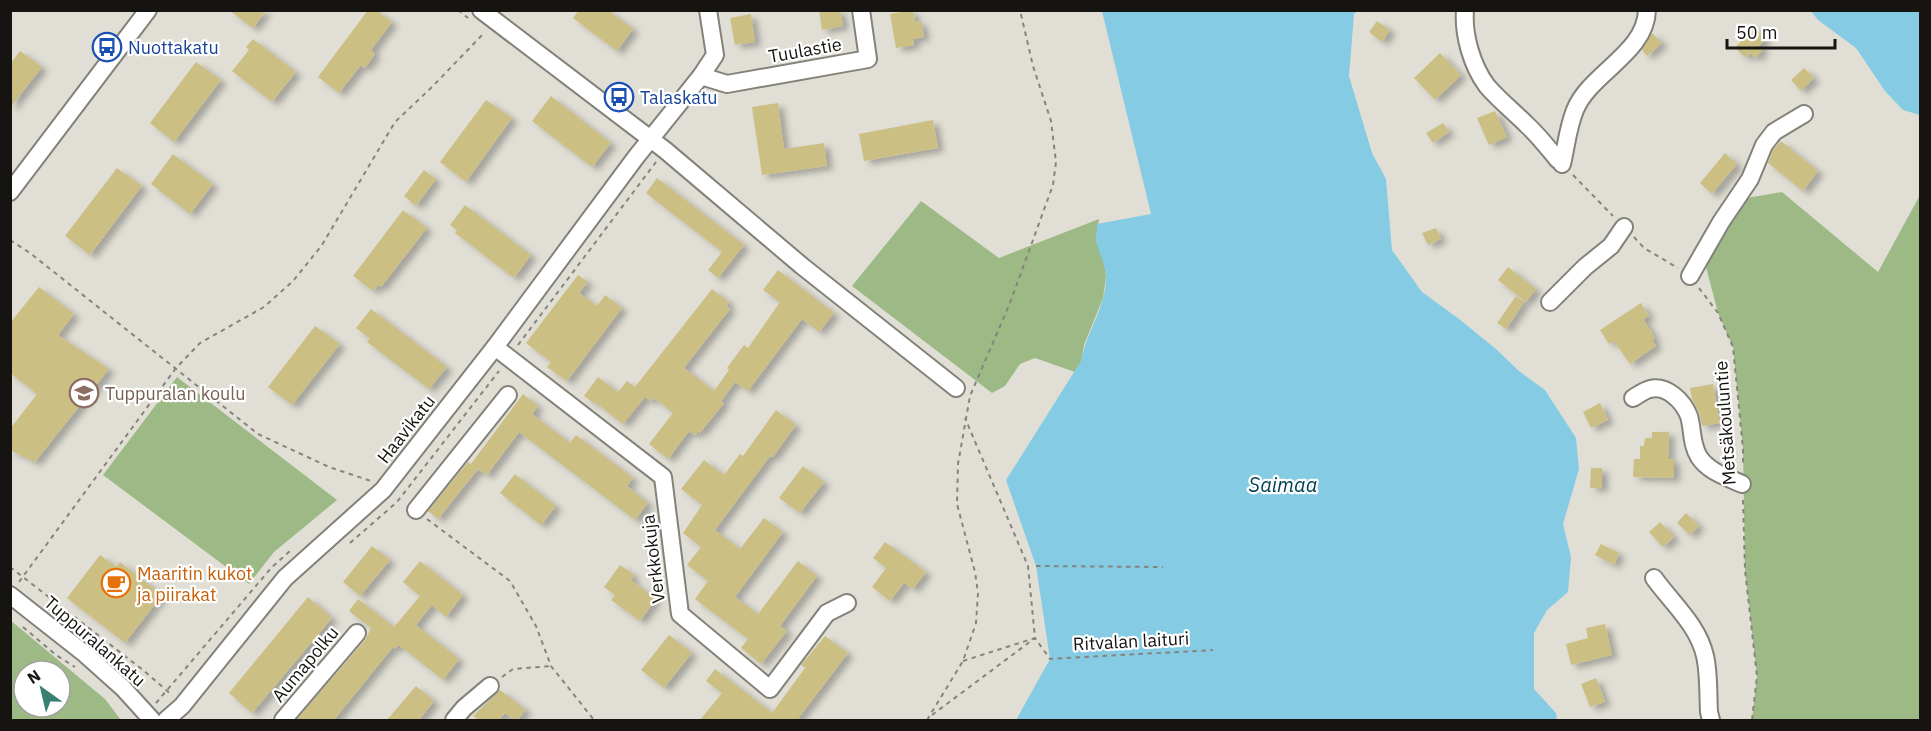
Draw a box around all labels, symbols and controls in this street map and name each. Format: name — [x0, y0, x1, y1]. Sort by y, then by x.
scale bar — [1727, 12, 1835, 50]
text: 50 m — [1736, 21, 1778, 44]
bus stop icon: Nuottakatu — [91, 31, 123, 63]
street label: Tuulastie — [767, 32, 843, 68]
place label: Nuottakatu — [128, 36, 219, 59]
bus stop icon: Talaskatu — [603, 81, 635, 113]
place label: Talaskatu — [640, 86, 717, 109]
street label: Metsäkouluntie — [1709, 360, 1741, 486]
school or university icon: Tuppuralan koulu — [68, 377, 100, 409]
place label: Tuppuralan koulu — [105, 382, 245, 405]
street label: Haavikatu — [372, 390, 440, 468]
water label: Saimaa — [1249, 471, 1317, 498]
street label: Verkkokuja — [636, 513, 670, 605]
place label: Maaritin kukot ja piirakat — [137, 562, 252, 606]
cafe icon: Maaritin kukot ja piirakat — [100, 567, 132, 599]
street label: Tuppuralankatu — [39, 591, 151, 691]
street label: Aumapolku — [267, 621, 343, 707]
street label: Ritvalan laituri — [1072, 626, 1190, 656]
north arrow — [12, 659, 72, 719]
text: N — [23, 665, 44, 688]

